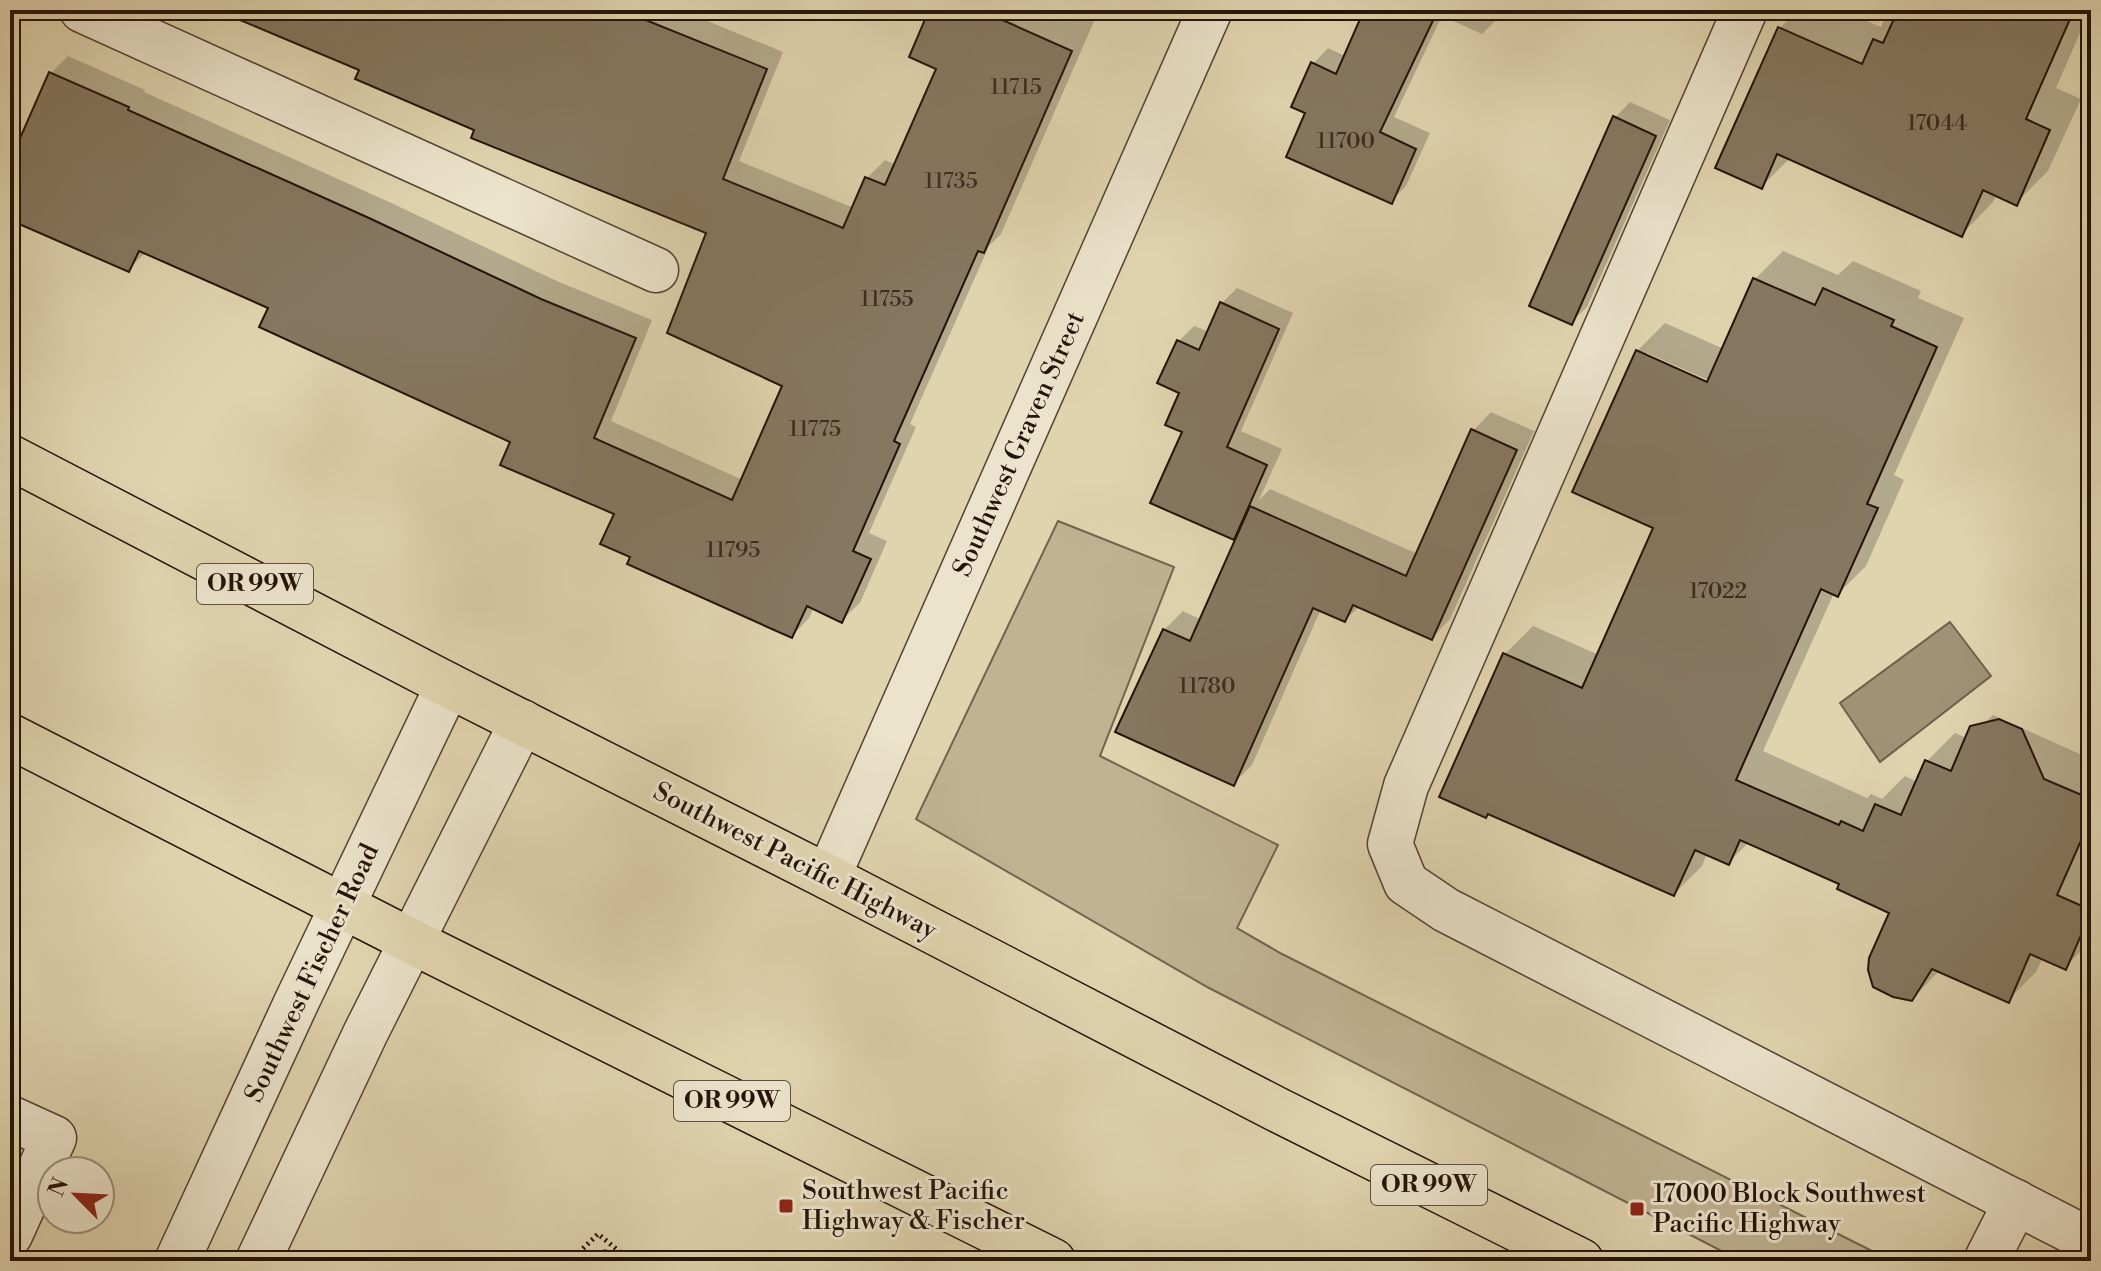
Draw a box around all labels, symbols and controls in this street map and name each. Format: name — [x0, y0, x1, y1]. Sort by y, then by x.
house number: 11715 — [990, 74, 1042, 101]
house number: 17044 — [1907, 110, 1967, 137]
house number: 11700 — [1317, 128, 1375, 155]
house number: 11735 — [924, 168, 978, 195]
house number: 11755 — [860, 286, 914, 313]
street label: Southwest Graven Street — [946, 307, 1092, 581]
house number: 11775 — [789, 416, 841, 443]
house number: 11795 — [706, 537, 760, 564]
road number: OR 99W — [197, 564, 313, 604]
house number: 17022 — [1689, 578, 1747, 605]
house number: 11780 — [1178, 673, 1236, 700]
street label: Southwest Pacific Highway — [648, 775, 942, 947]
street label: Southwest Fischer Road — [238, 838, 386, 1107]
road number: OR 99W — [674, 1081, 790, 1121]
north arrow — [36, 1155, 116, 1235]
road number: OR 99W — [1371, 1165, 1487, 1205]
text: N — [43, 1173, 75, 1201]
place label: Southwest Pacific Highway & Fischer — [802, 1175, 1025, 1237]
place label: 17000 Block Southwest Pacific Highway — [1653, 1178, 1926, 1240]
marker: Southwest Pacific Highway & Fischer — [777, 1197, 795, 1215]
marker: 17000 Block Southwest Pacific Highway — [1628, 1200, 1646, 1218]

